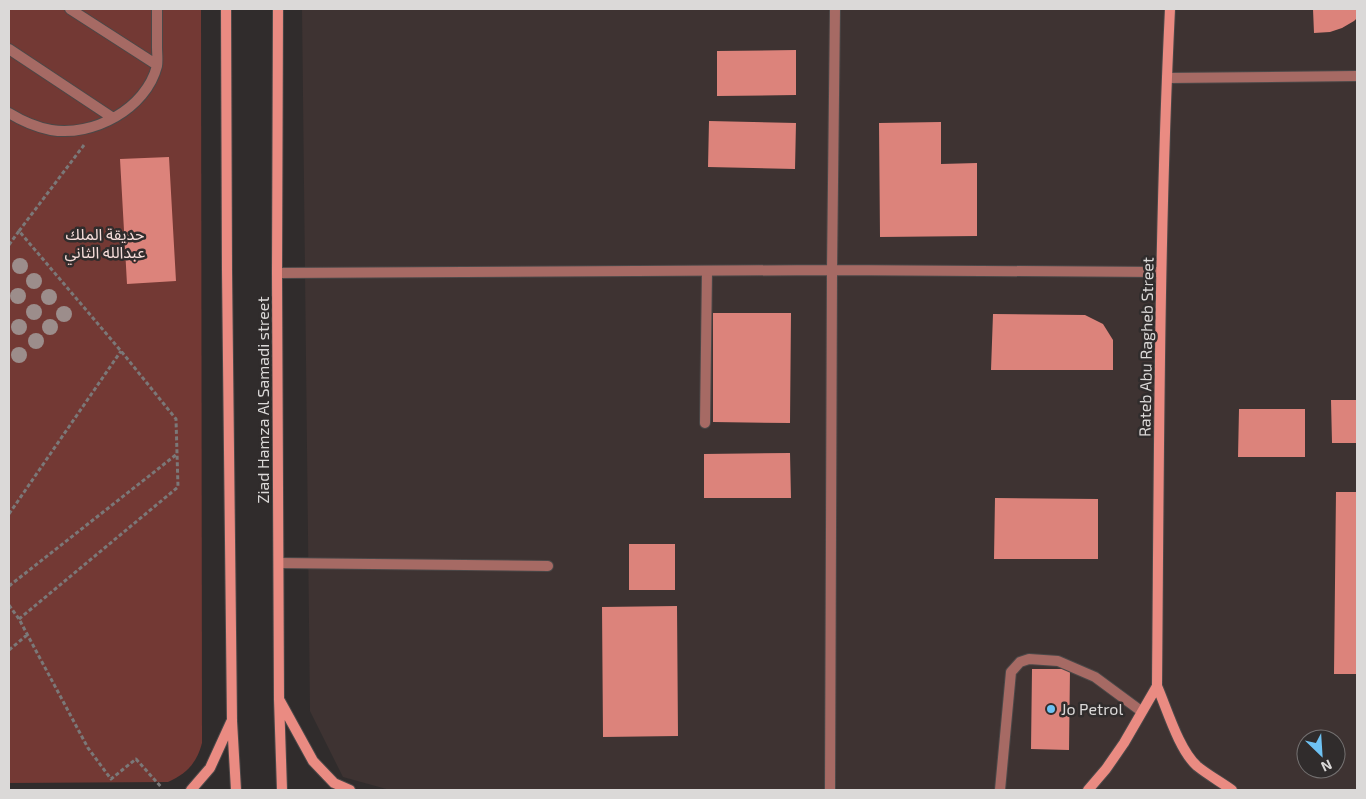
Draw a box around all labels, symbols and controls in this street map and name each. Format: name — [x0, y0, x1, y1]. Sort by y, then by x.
park label: حديقة الملك عبدالله الثاني — [65, 224, 145, 265]
street label: Rateb Abu Ragheb Street — [1134, 257, 1157, 437]
street label: Ziad Hamza Al Samadi street — [253, 296, 272, 504]
place label: Jo Petrol — [1061, 699, 1123, 718]
marker: Jo Petrol — [1045, 703, 1057, 715]
north arrow — [1296, 729, 1346, 779]
text: N — [1319, 756, 1335, 776]

